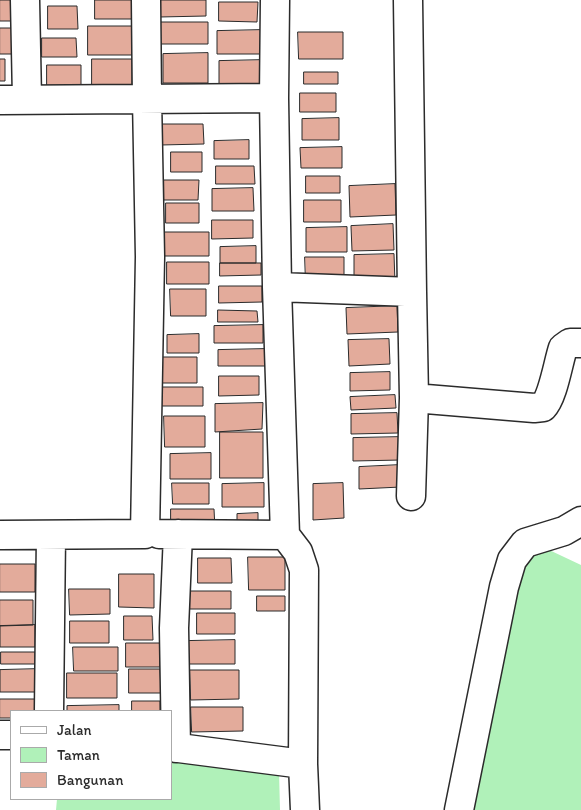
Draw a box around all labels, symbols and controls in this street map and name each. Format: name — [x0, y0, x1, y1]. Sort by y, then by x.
legend — [10, 710, 172, 800]
text: Jalan — [57, 721, 91, 739]
text: Taman — [57, 746, 100, 764]
text: Bangunan — [57, 771, 124, 789]

